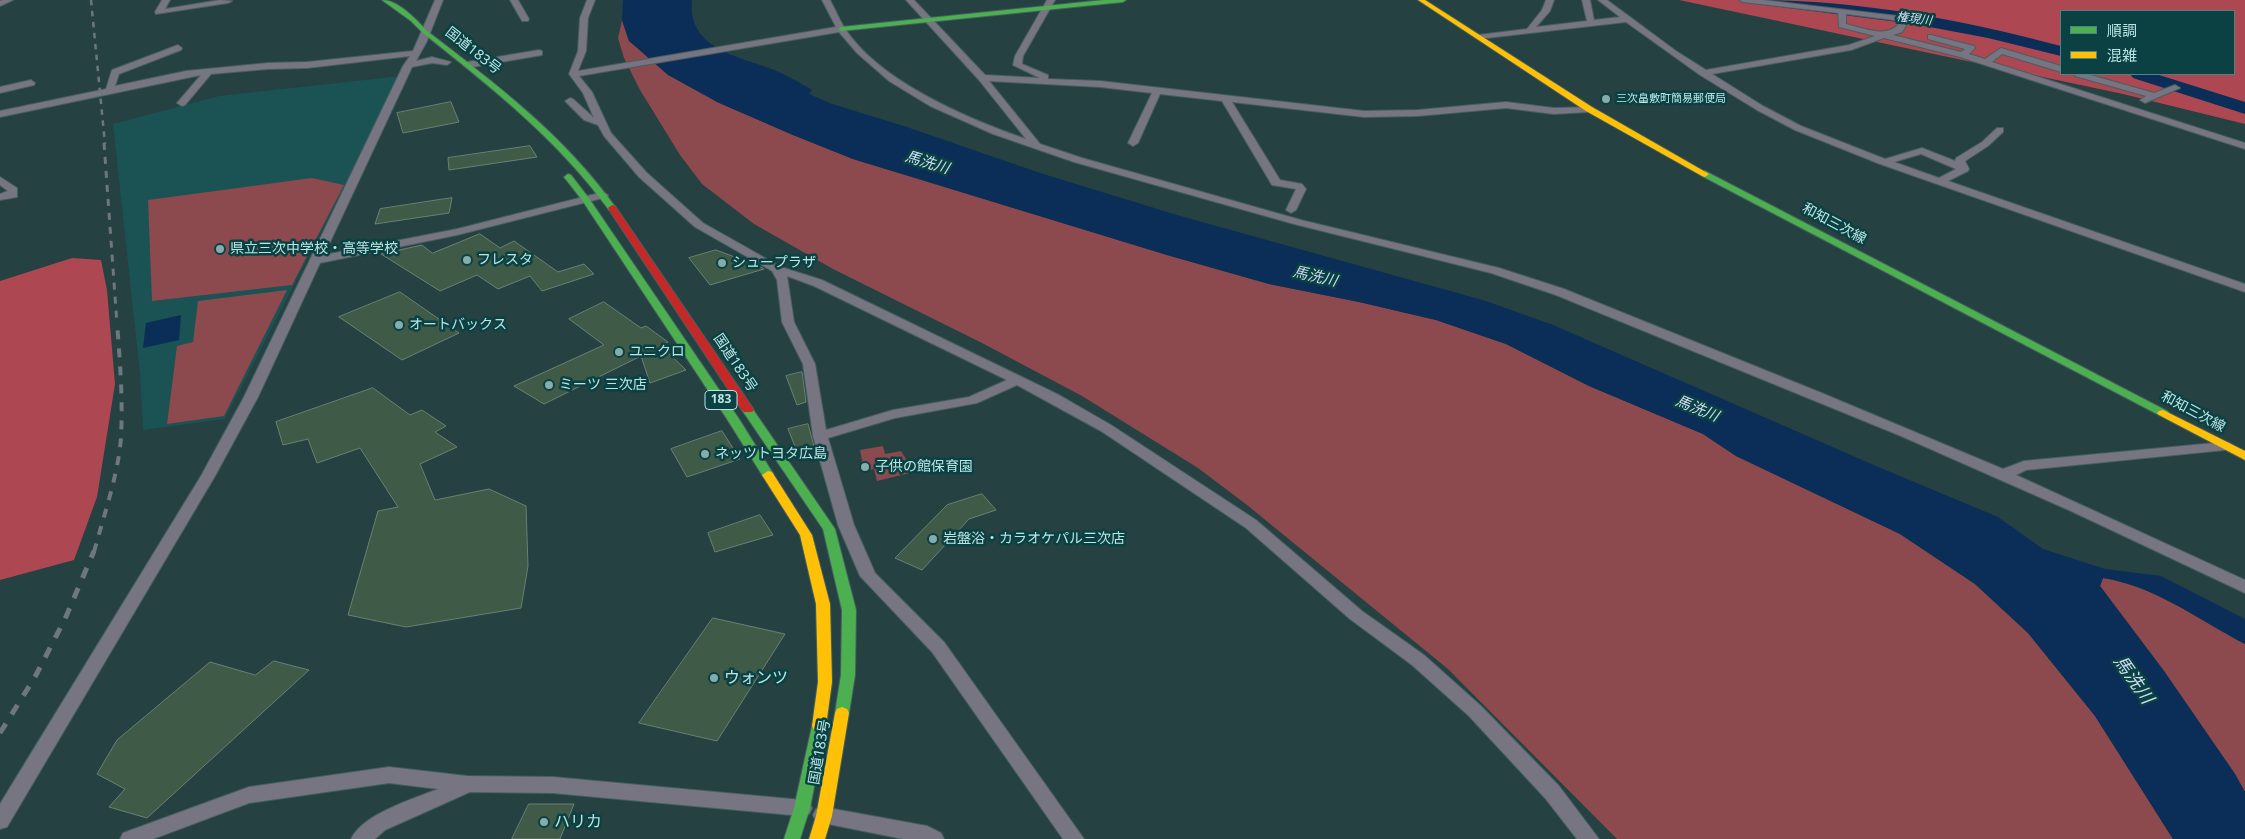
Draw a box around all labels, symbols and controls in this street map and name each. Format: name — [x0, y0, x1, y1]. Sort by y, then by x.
water label: 権現川 — [1895, 10, 1933, 28]
legend — [2060, 10, 2235, 75]
text: 順調 — [2107, 20, 2137, 40]
street label: 国道183号 — [442, 24, 504, 78]
text: 混雑 — [2107, 45, 2137, 65]
place label: 三次畠敷町簡易郵便局 — [1616, 92, 1726, 106]
marker: 三次畠敷町簡易郵便局 — [1600, 93, 1612, 105]
water label: 馬洗川 — [903, 148, 951, 178]
street label: 和知三次線 — [1799, 200, 1869, 248]
place label: 県立三次中学校・高等学校 — [230, 241, 398, 257]
marker: 県立三次中学校・高等学校 — [214, 243, 226, 255]
place label: フレスタ — [477, 252, 533, 268]
marker: フレスタ — [461, 254, 473, 266]
place label: シュープラザ — [732, 255, 816, 271]
marker: シュープラザ — [716, 257, 728, 269]
water label: 馬洗川 — [1291, 263, 1339, 291]
place label: オートバックス — [409, 317, 507, 333]
marker: オートバックス — [393, 319, 405, 331]
street label: 国道183号 — [710, 331, 760, 395]
place label: ユニクロ — [629, 344, 685, 360]
marker: ユニクロ — [613, 346, 625, 358]
place label: ミーツ 三次店 — [559, 377, 647, 393]
marker: ミーツ 三次店 — [543, 379, 555, 391]
street label: 和知三次線 — [2158, 388, 2228, 436]
road number: 183 — [705, 390, 737, 410]
water label: 馬洗川 — [1673, 392, 1721, 426]
place label: ネッツトヨタ広島 — [715, 446, 827, 462]
marker: ネッツトヨタ広島 — [699, 448, 711, 460]
place label: 子供の館保育園 — [875, 459, 973, 475]
marker: 子供の館保育園 — [859, 461, 871, 473]
place label: 岩盤浴・カラオケパル三次店 — [943, 531, 1125, 547]
marker: 岩盤浴・カラオケパル三次店 — [927, 533, 939, 545]
water label: 馬洗川 — [2109, 652, 2157, 708]
place label: ウォンツ — [724, 668, 788, 688]
marker: ウォンツ — [708, 672, 720, 684]
street label: 国道183号 — [806, 718, 834, 786]
place label: ハリカ — [554, 812, 602, 832]
marker: ハリカ — [538, 816, 550, 828]

